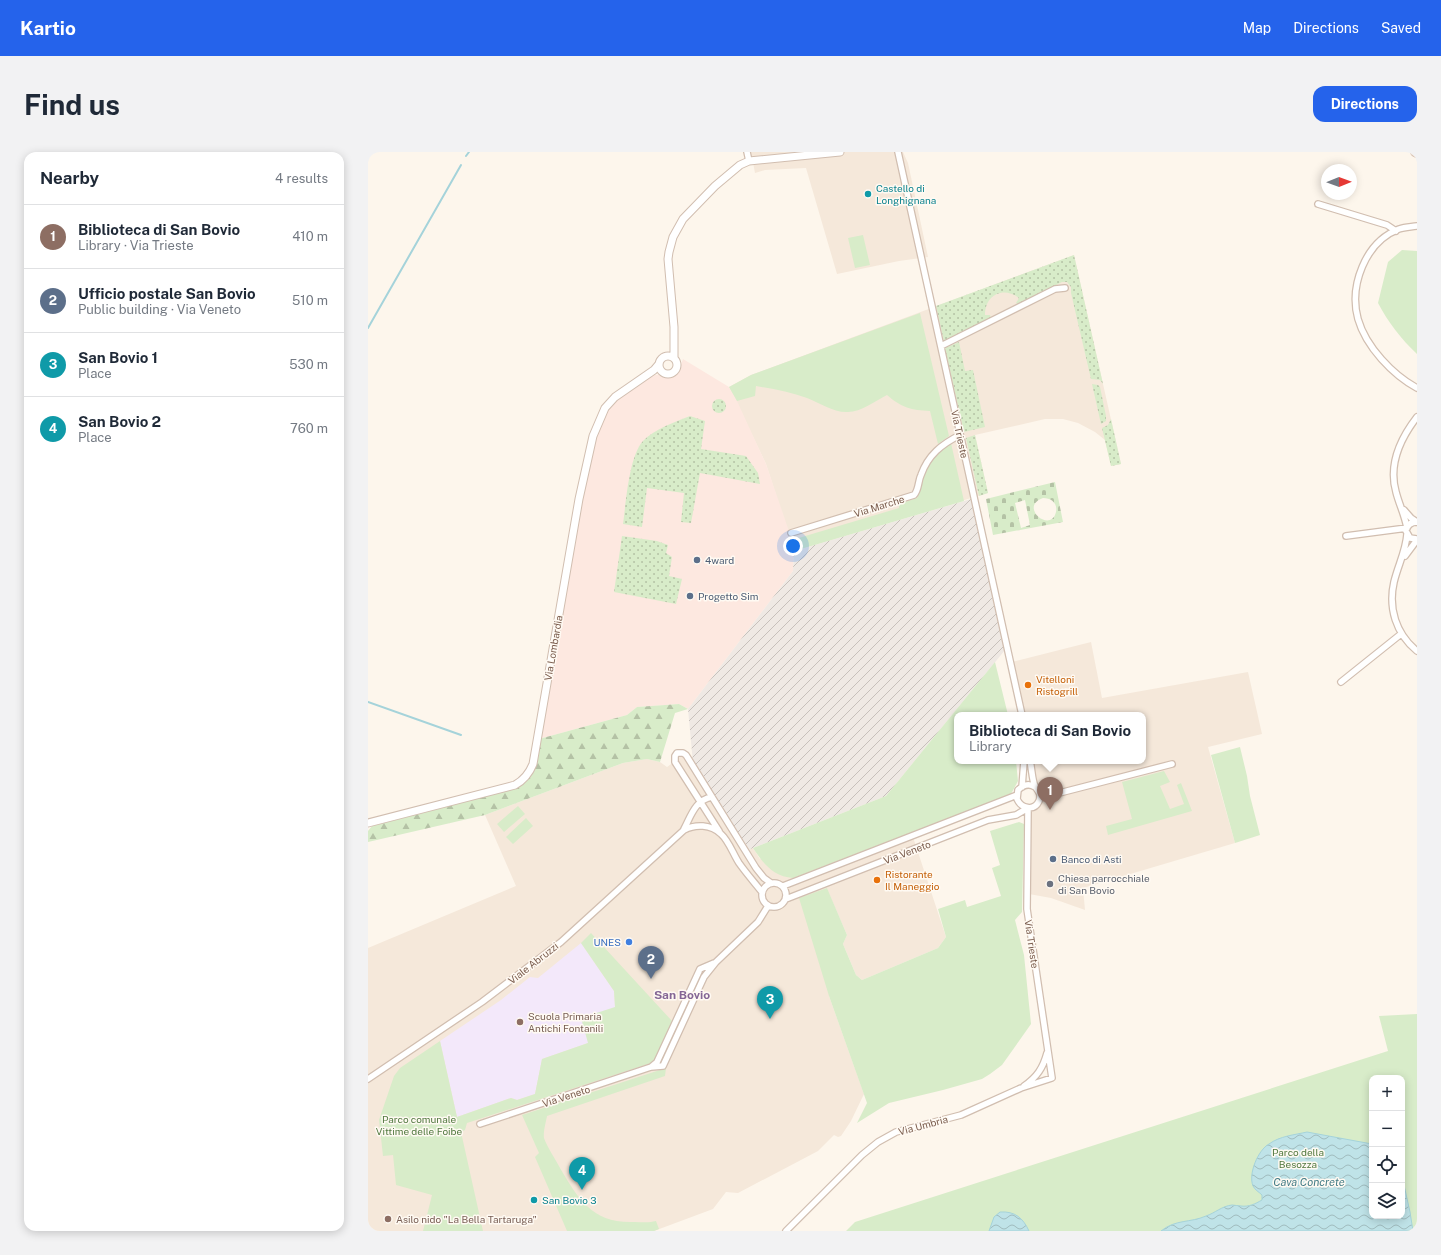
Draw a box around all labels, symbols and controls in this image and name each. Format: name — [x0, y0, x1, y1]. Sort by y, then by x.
text: Kartio — [20, 17, 76, 39]
text: Map — [1243, 20, 1271, 36]
text: Directions — [1293, 20, 1359, 36]
text: Saved — [1381, 20, 1421, 36]
button: Directions — [1313, 86, 1417, 122]
text: Find us — [24, 88, 120, 121]
north arrow — [1321, 164, 1357, 200]
text: Nearby — [40, 168, 99, 188]
text: 4 results — [275, 171, 328, 186]
place label: Castello di Longhignana — [876, 182, 936, 206]
marker: Castello di Longhignana — [863, 189, 873, 199]
text: Biblioteca di San Bovio — [78, 221, 240, 238]
text: 1 — [50, 229, 56, 244]
text: 410 m — [292, 229, 328, 244]
text: Library · Via Trieste — [78, 238, 194, 253]
text: Ufficio postale San Bovio — [78, 285, 256, 302]
text: 2 — [49, 293, 57, 308]
text: 510 m — [292, 293, 328, 308]
text: Public building · Via Veneto — [78, 302, 241, 317]
text: San Bovio 1 — [78, 349, 158, 366]
text: 3 — [49, 357, 57, 372]
text: 530 m — [289, 357, 328, 372]
text: Place — [78, 366, 112, 381]
street label: Via Trieste — [949, 409, 971, 460]
text: San Bovio 2 — [78, 413, 161, 430]
text: 4 — [49, 421, 57, 436]
text: 760 m — [290, 421, 328, 436]
text: Place — [78, 430, 112, 445]
street label: Via Marche — [852, 493, 906, 519]
your location — [783, 536, 803, 556]
place label: 4ward — [705, 554, 734, 566]
marker: 4ward — [692, 555, 702, 565]
place label: Progetto Sim — [698, 590, 758, 602]
marker: Progetto Sim — [685, 591, 695, 601]
street label: Via Lombardia — [541, 614, 565, 682]
place label: Vitelloni Ristogrill — [1036, 673, 1078, 697]
marker: Vitelloni Ristogrill — [1023, 680, 1033, 690]
popup — [954, 712, 1146, 764]
text: Biblioteca di San Bovio — [969, 722, 1131, 739]
text: Library — [969, 739, 1012, 754]
pin: 1 — [1037, 777, 1063, 810]
street label: Via Veneto — [882, 837, 933, 866]
place label: Banco di Asti — [1061, 853, 1122, 865]
marker: Banco di Asti — [1048, 854, 1058, 864]
place label: Ristorante Il Maneggio — [885, 868, 940, 892]
place label: Chiesa parrocchiale di San Bovio — [1058, 872, 1150, 896]
marker: Ristorante Il Maneggio — [872, 875, 882, 885]
marker: Chiesa parrocchiale di San Bovio — [1045, 879, 1055, 889]
street label: Via Trieste — [1023, 919, 1041, 970]
place label: UNES — [594, 936, 621, 948]
marker: UNES — [624, 937, 634, 947]
street label: Viale Abruzzi — [505, 940, 561, 986]
pin: 2 — [638, 946, 664, 979]
pin: 3 — [757, 986, 783, 1019]
district label: San Bovio — [654, 988, 710, 1002]
place label: Scuola Primaria Antichi Fontanili — [528, 1010, 603, 1034]
marker: Scuola Primaria Antichi Fontanili — [515, 1017, 525, 1027]
map controls — [1369, 1075, 1405, 1219]
button: + — [1369, 1075, 1405, 1111]
street label: Via Veneto — [541, 1083, 592, 1109]
button: − — [1369, 1111, 1405, 1147]
park label: Parco comunale Vittime delle Foibe — [376, 1113, 463, 1137]
street label: Via Umbria — [897, 1113, 949, 1137]
park label: Parco della Besozza — [1272, 1146, 1324, 1170]
button: locate — [1369, 1147, 1405, 1183]
pin: 4 — [569, 1157, 595, 1190]
water label: Cava Concrete — [1273, 1176, 1345, 1188]
button: layers — [1369, 1183, 1405, 1219]
place label: San Bovio 3 — [542, 1194, 597, 1206]
marker: San Bovio 3 — [529, 1195, 539, 1205]
place label: Asilo nido "La Bella Tartaruga" — [396, 1213, 537, 1225]
marker: Asilo nido "La Bella Tartaruga" — [383, 1214, 393, 1224]

